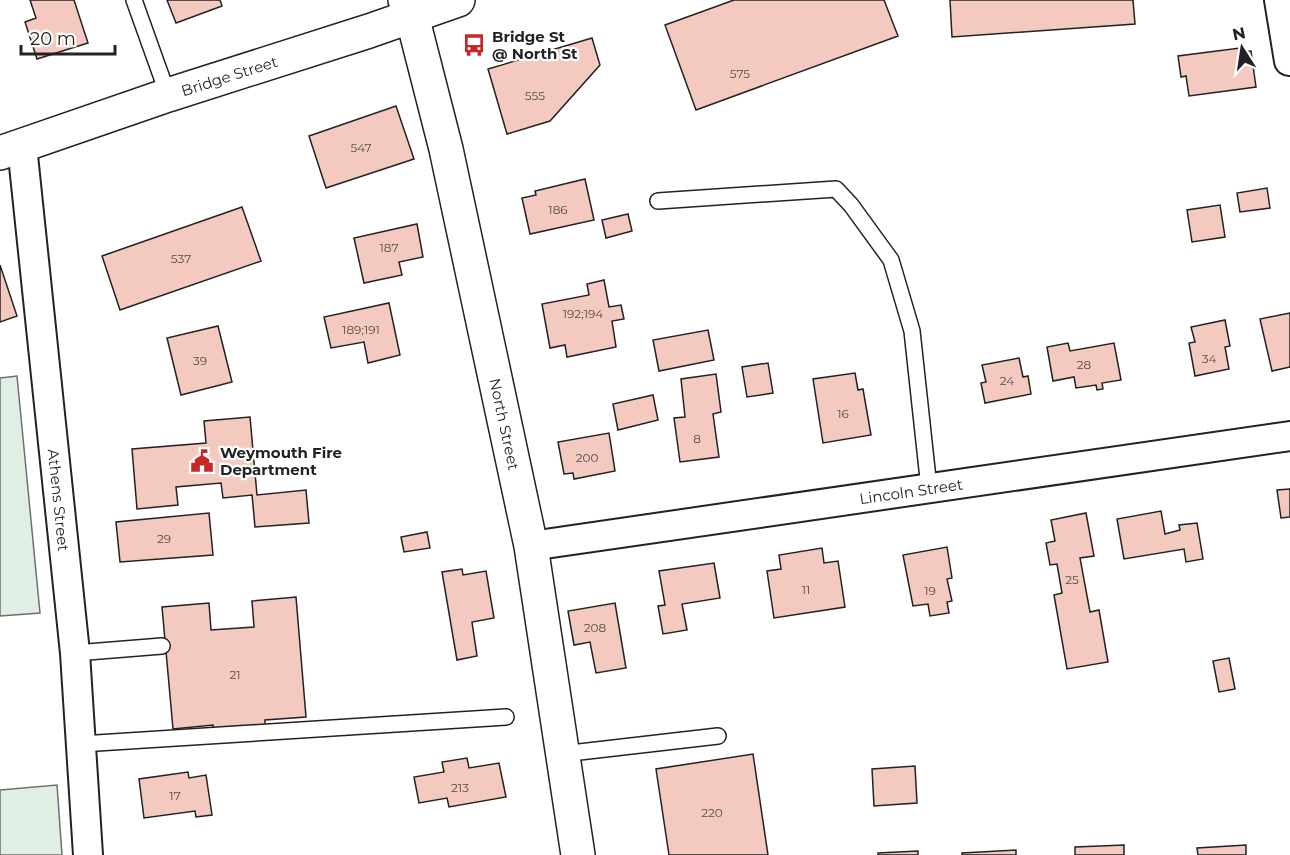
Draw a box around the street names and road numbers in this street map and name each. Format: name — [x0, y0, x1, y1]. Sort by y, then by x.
street label: Bridge Street — [179, 51, 280, 100]
street label: North Street — [486, 376, 524, 472]
street label: Athens Street — [44, 448, 74, 552]
street label: Lincoln Street — [858, 474, 964, 508]

